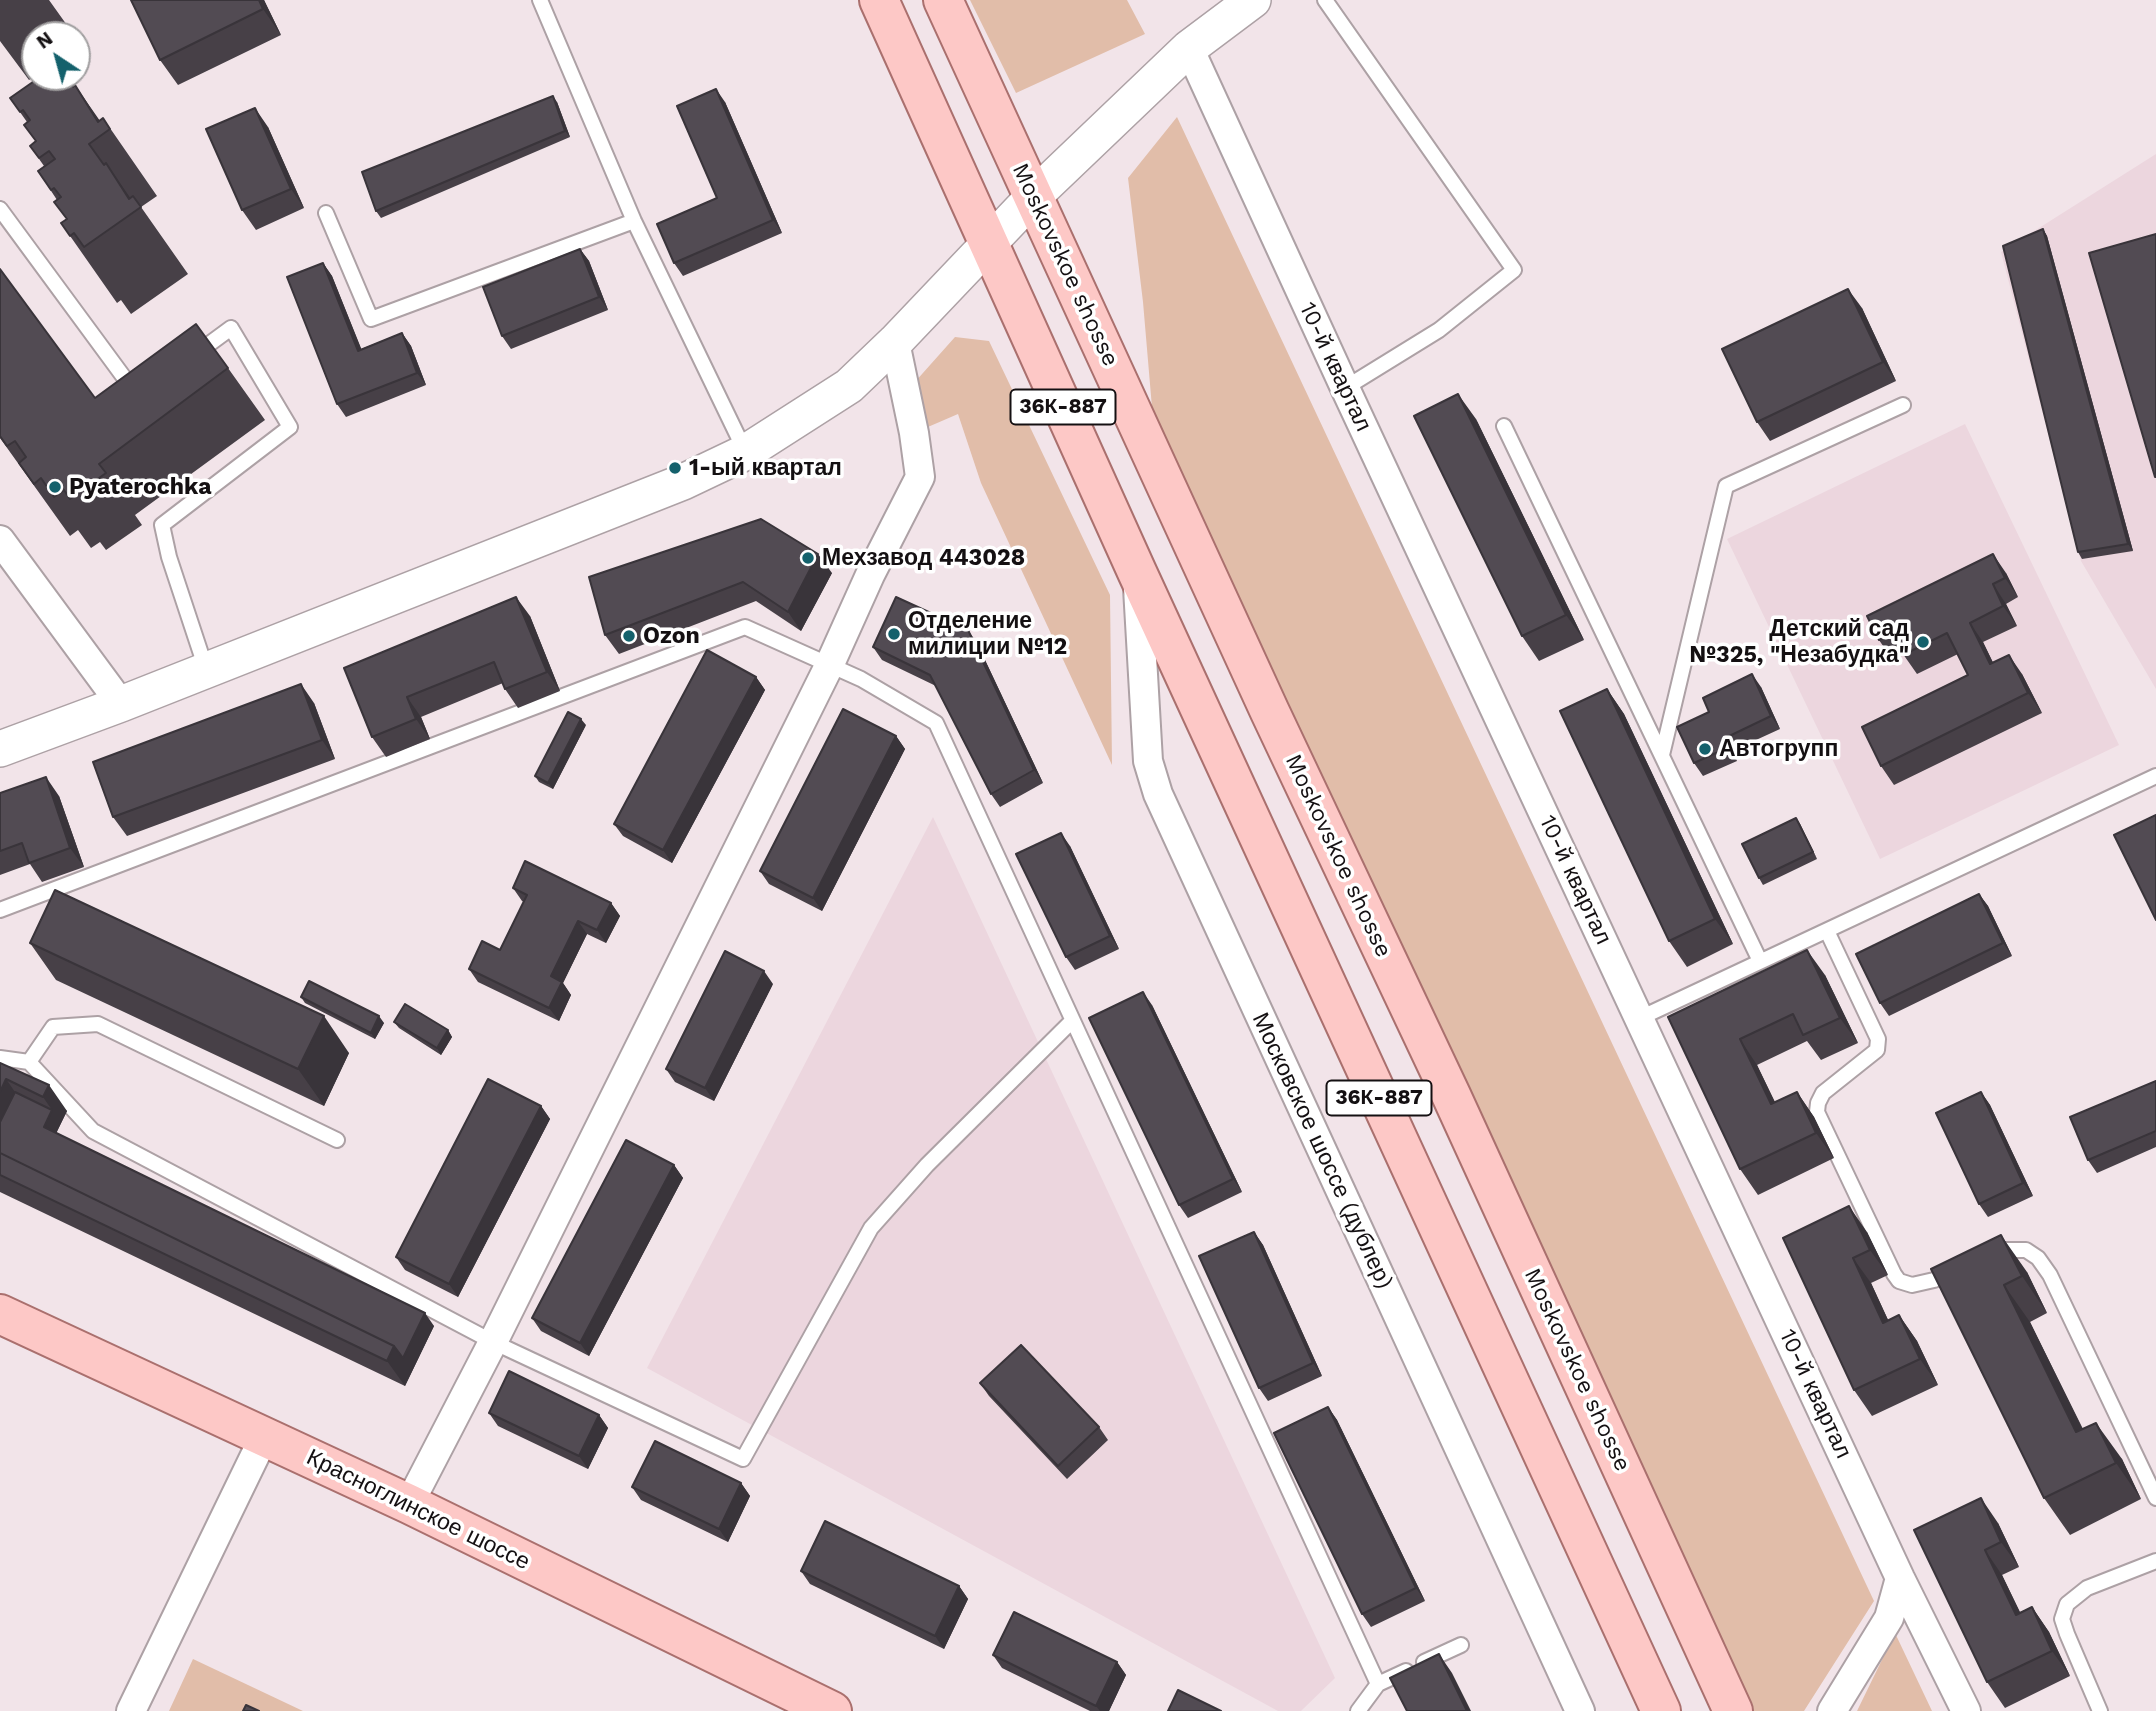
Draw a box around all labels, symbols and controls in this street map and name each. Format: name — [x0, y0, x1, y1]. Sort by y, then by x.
north arrow — [21, 21, 91, 91]
text: N — [32, 27, 57, 54]
street label: Moskovskoe shosse — [1006, 159, 1124, 371]
street label: 10-й квартал — [1293, 298, 1377, 436]
road number: 36К-887 — [1010, 390, 1116, 424]
place label: 1-ый квартал — [689, 454, 842, 482]
marker: 1-ый квартал — [667, 460, 683, 476]
place label: Pyaterochka — [69, 473, 212, 501]
marker: Pyaterochka — [47, 479, 63, 495]
place label: Мехзавод 443028 — [822, 544, 1025, 572]
marker: Мехзавод 443028 — [800, 550, 816, 566]
place label: Отделение милиции №12 — [908, 607, 1067, 661]
place label: Детский сад №325, "Незабудка" — [1689, 615, 1909, 669]
place label: Ozon — [643, 622, 700, 650]
marker: Отделение милиции №12 — [886, 626, 902, 642]
marker: Ozon — [621, 628, 637, 644]
marker: Детский сад №325, "Незабудка" — [1915, 634, 1931, 650]
place label: Автогрупп — [1719, 735, 1838, 763]
marker: Автогрупп — [1697, 741, 1713, 757]
street label: Moskovskoe shosse — [1279, 750, 1397, 962]
street label: 10-й квартал — [1533, 811, 1617, 949]
street label: Московское шоссе (дублер) — [1246, 1009, 1398, 1293]
road number: 36К-887 — [1326, 1080, 1432, 1116]
street label: Moskovskoe shosse — [1518, 1264, 1636, 1476]
street label: 10-й квартал — [1773, 1325, 1857, 1463]
street label: Красноглинское шоссе — [302, 1444, 534, 1576]

